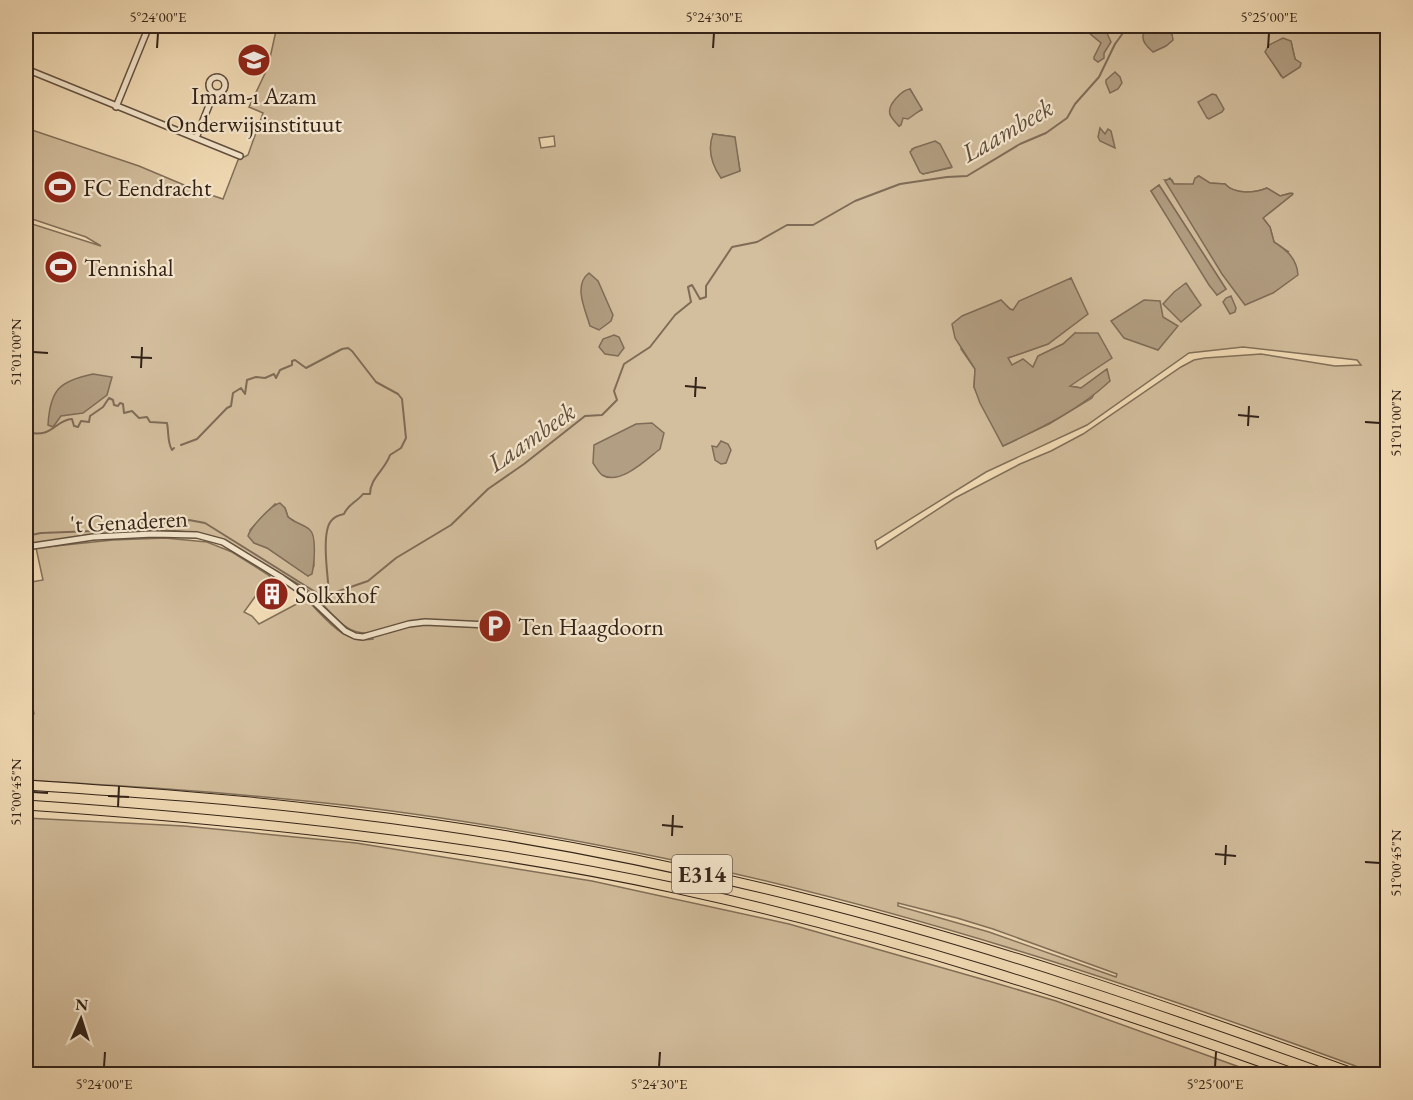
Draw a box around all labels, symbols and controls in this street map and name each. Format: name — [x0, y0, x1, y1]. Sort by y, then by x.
text: 5°24'00"E — [130, 7, 187, 26]
text: 5°24'30"E — [686, 7, 743, 26]
text: 5°25'00"E — [1241, 7, 1298, 26]
school or university icon: Imam-ı Azam Onderwijsinstituut — [236, 42, 272, 78]
place label: Imam-ı Azam Onderwijsinstituut — [166, 80, 343, 139]
water label: Laambeek — [954, 90, 1059, 170]
sports icon: FC Eendracht — [42, 169, 78, 205]
place label: FC Eendracht — [83, 172, 212, 203]
sports icon: Tennishal — [43, 249, 79, 285]
place label: Tennishal — [84, 252, 174, 283]
text: 51°01'00"N — [6, 318, 25, 386]
text: 51°01'00"N — [1386, 389, 1405, 457]
water label: Laambeek — [479, 394, 582, 480]
street label: 't Genaderen — [69, 502, 189, 540]
building icon: Solkxhof — [254, 576, 290, 612]
place label: Solkxhof — [295, 579, 380, 610]
parking icon: Ten Haagdoorn — [477, 608, 513, 644]
place label: Ten Haagdoorn — [518, 611, 664, 642]
text: 51°00'45"N — [6, 758, 25, 826]
text: 51°00'45"N — [1386, 829, 1405, 897]
road number: E314 — [672, 855, 732, 893]
north arrow — [51, 989, 111, 1049]
text: N — [75, 994, 89, 1015]
text: 5°24'00"E — [76, 1074, 133, 1093]
text: 5°24'30"E — [631, 1074, 688, 1093]
text: 5°25'00"E — [1187, 1074, 1244, 1093]

